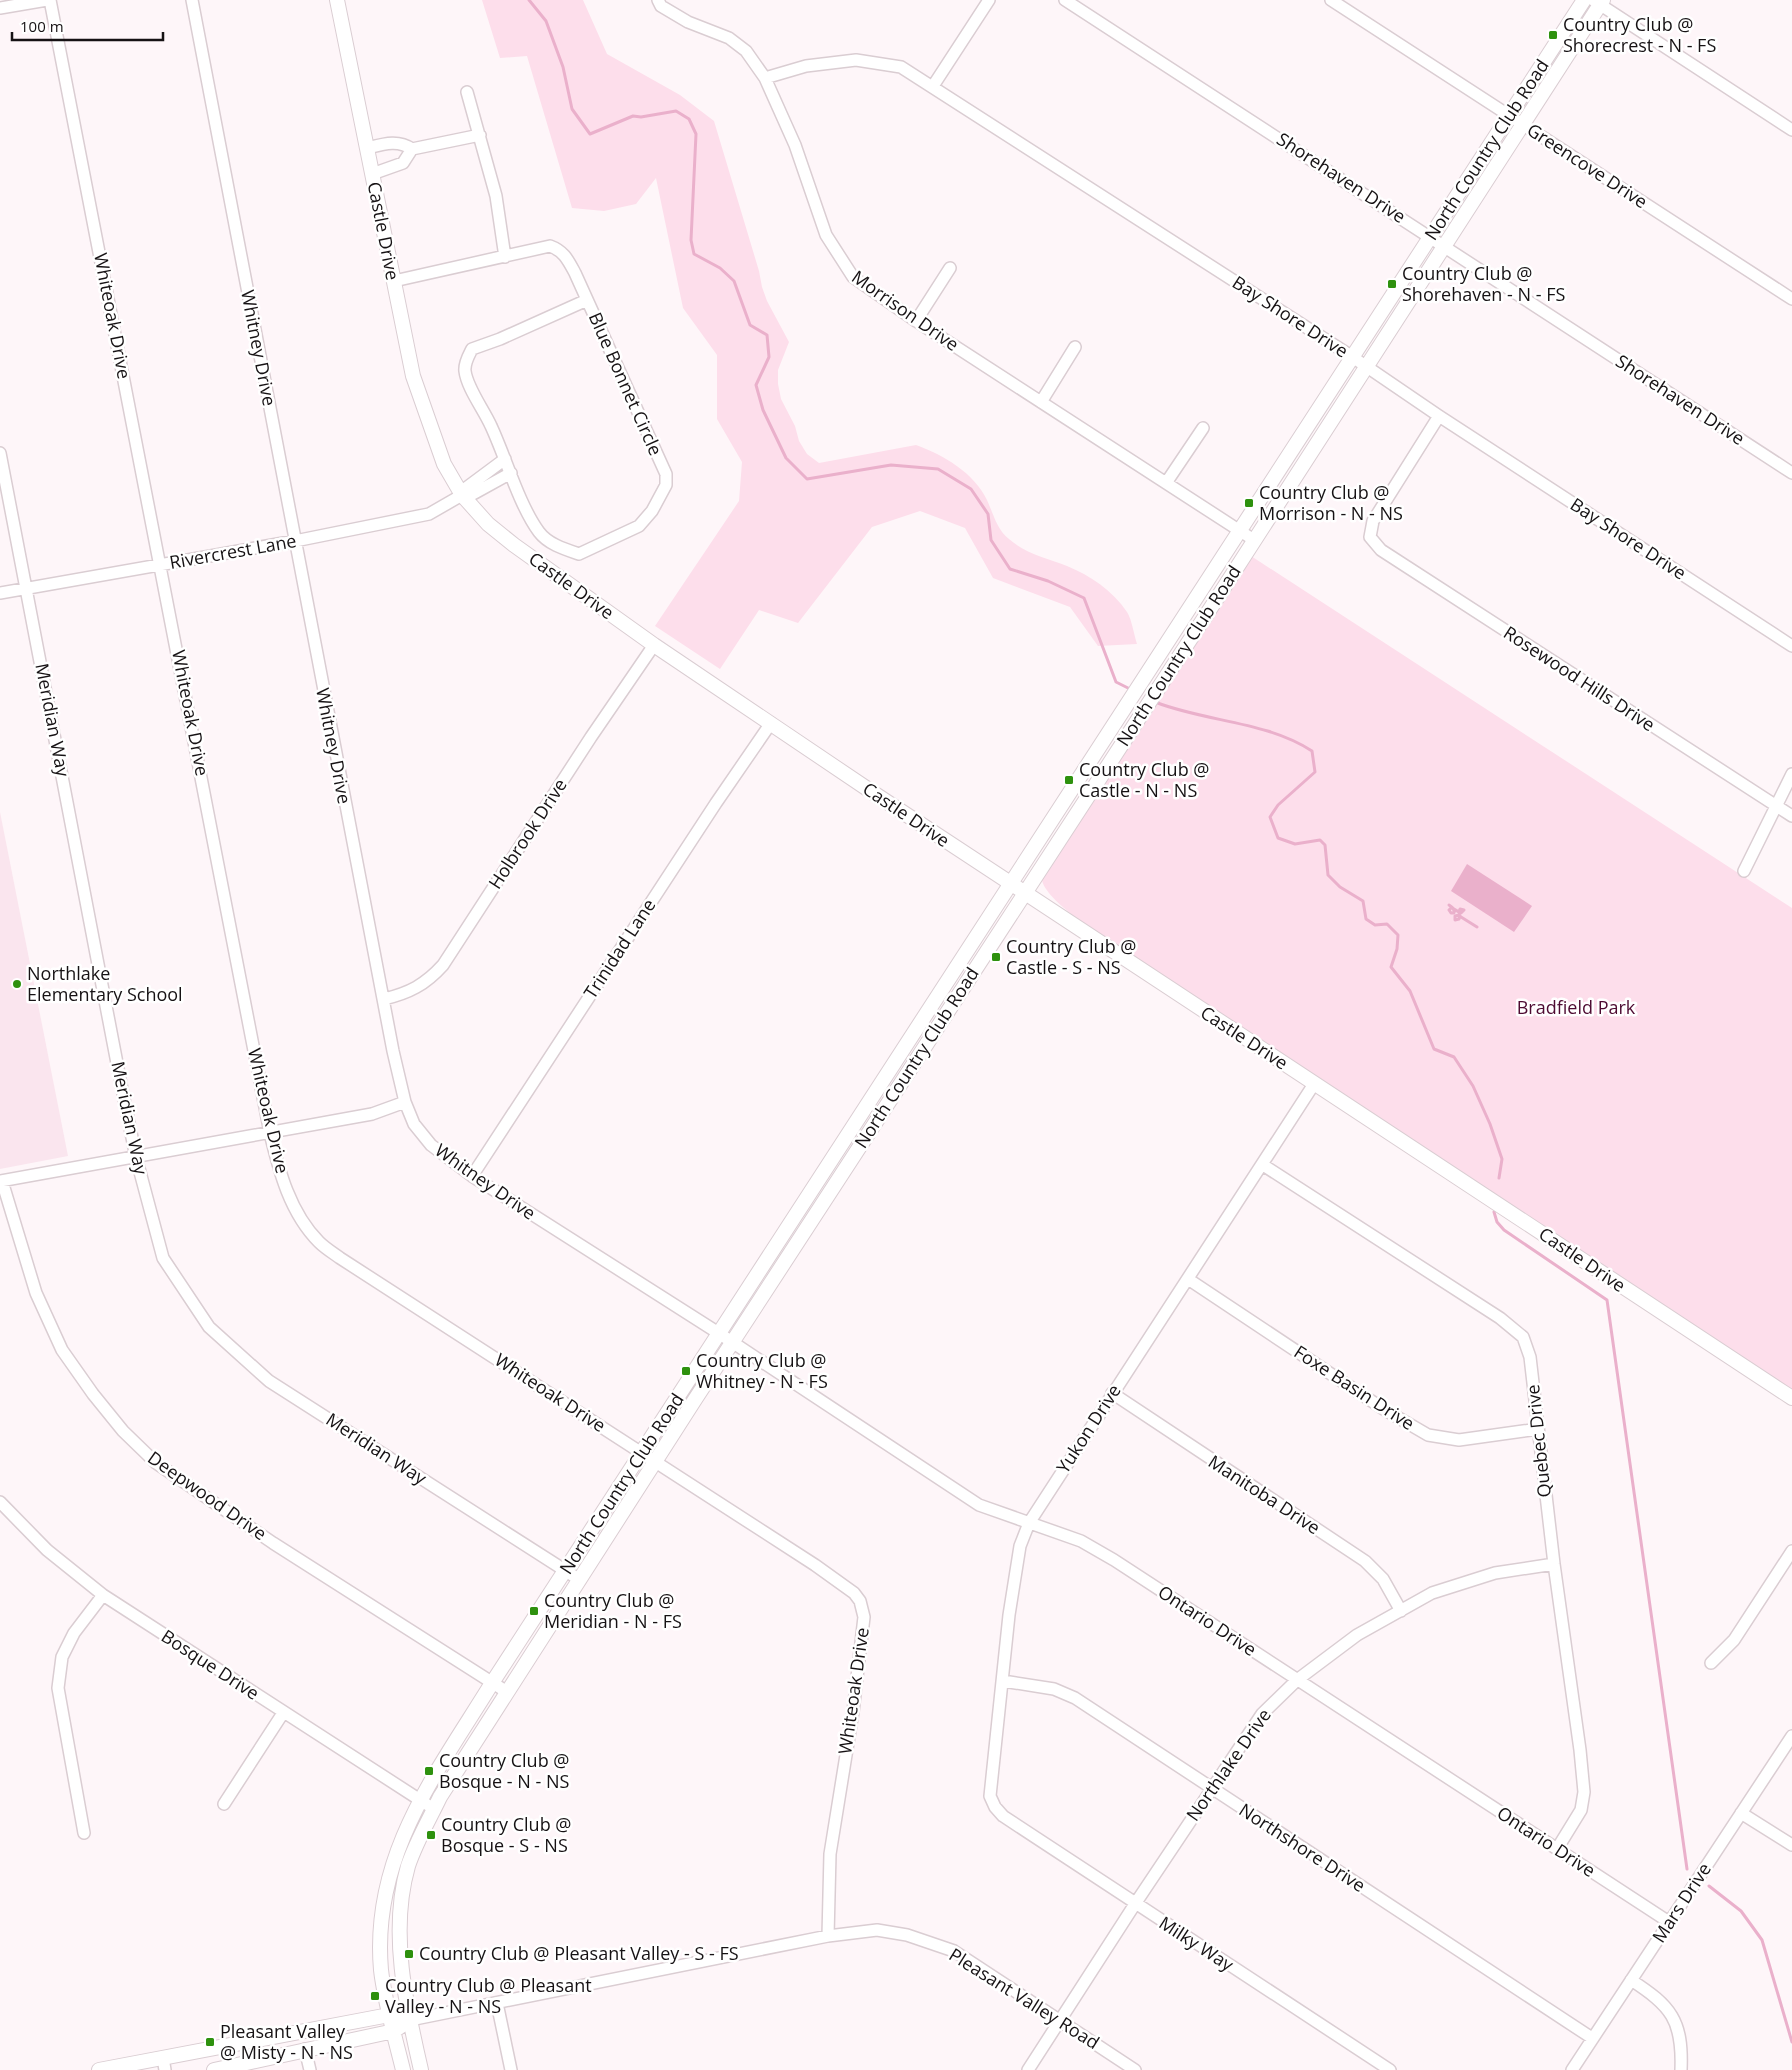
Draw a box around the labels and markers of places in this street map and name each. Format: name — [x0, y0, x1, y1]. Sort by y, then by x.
place label: Country Club @ Shorecrest - N - FS — [1563, 12, 1716, 57]
marker: Country Club @ Shorecrest - N - FS — [1547, 29, 1559, 41]
place label: Country Club @ Shorehaven - N - FS — [1402, 261, 1566, 306]
marker: Country Club @ Shorehaven - N - FS — [1386, 278, 1398, 290]
place label: Country Club @ Morrison - N - NS — [1259, 480, 1403, 525]
marker: Country Club @ Morrison - N - NS — [1243, 497, 1255, 509]
place label: Country Club @ Castle - N - NS — [1079, 757, 1209, 802]
marker: Country Club @ Castle - N - NS — [1063, 774, 1075, 786]
place label: Country Club @ Castle - S - NS — [1006, 934, 1136, 979]
marker: Country Club @ Castle - S - NS — [990, 951, 1002, 963]
place label: Northlake Elementary School — [27, 961, 183, 1006]
marker: Northlake Elementary School — [11, 978, 23, 990]
place label: Country Club @ Whitney - N - FS — [696, 1348, 828, 1393]
marker: Country Club @ Whitney - N - FS — [680, 1365, 692, 1377]
place label: Country Club @ Meridian - N - FS — [544, 1588, 682, 1633]
marker: Country Club @ Meridian - N - FS — [528, 1605, 540, 1617]
place label: Country Club @ Bosque - N - NS — [439, 1748, 570, 1793]
marker: Country Club @ Bosque - N - NS — [423, 1765, 435, 1777]
place label: Country Club @ Bosque - S - NS — [441, 1812, 571, 1857]
marker: Country Club @ Bosque - S - NS — [425, 1829, 437, 1841]
place label: Country Club @ Pleasant Valley - S - FS — [419, 1941, 739, 1965]
marker: Country Club @ Pleasant Valley - S - FS — [403, 1948, 415, 1960]
place label: Country Club @ Pleasant Valley - N - NS — [385, 1973, 592, 2018]
marker: Country Club @ Pleasant Valley - N - NS — [369, 1990, 381, 2002]
place label: Pleasant Valley @ Misty - N - NS — [220, 2019, 353, 2064]
marker: Pleasant Valley @ Misty - N - NS — [204, 2036, 216, 2048]

